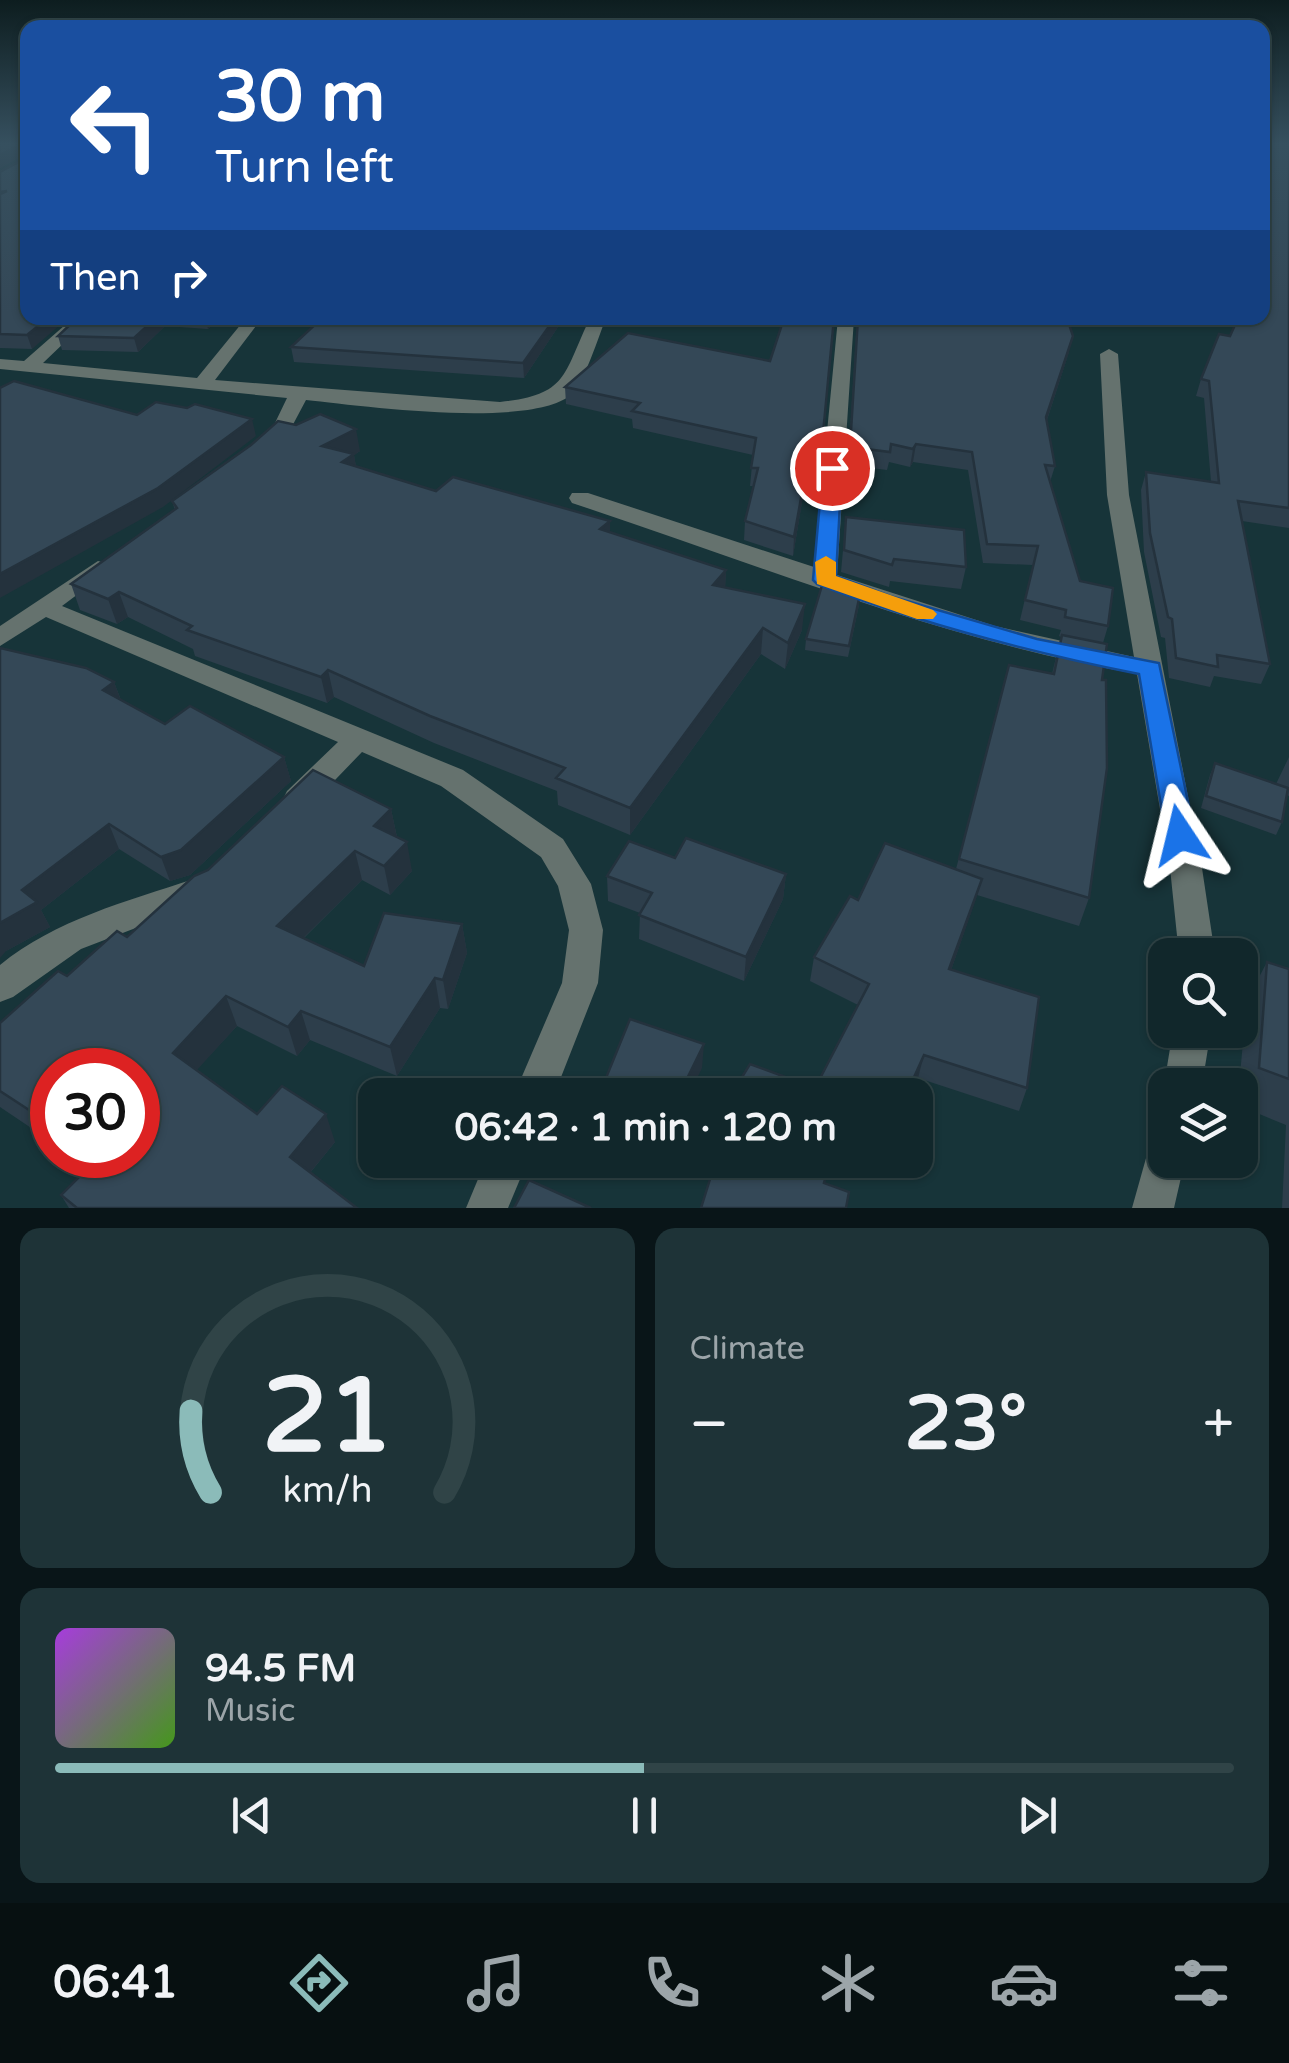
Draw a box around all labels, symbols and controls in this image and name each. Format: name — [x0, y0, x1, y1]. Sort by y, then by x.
text: 30 m — [215, 56, 385, 140]
icon: left — [50, 60, 180, 190]
text: Turn left — [215, 141, 394, 195]
icon: right — [161, 250, 216, 305]
text: Then — [50, 255, 141, 301]
pin — [790, 426, 875, 511]
icon: arrive — [805, 441, 860, 496]
position arrow — [1128, 783, 1232, 887]
map controls — [1148, 938, 1258, 1178]
button: search — [1148, 938, 1258, 1048]
speed limit sign: 30 — [30, 1048, 160, 1178]
button: layers — [1148, 1068, 1258, 1178]
text: 06:42 · 1 min · 120 m — [454, 1105, 837, 1151]
text: Climate — [690, 1330, 805, 1368]
text: 21 — [262, 1355, 393, 1480]
text: 23° — [905, 1379, 1027, 1469]
text: − — [690, 1392, 729, 1458]
text: + — [1203, 1392, 1234, 1458]
text: km/h — [282, 1469, 372, 1512]
text: 94.5 FM — [205, 1646, 356, 1692]
text: Music — [205, 1692, 295, 1730]
icon: previous — [224, 1788, 279, 1843]
icon: pause — [617, 1788, 672, 1843]
icon: next — [1010, 1788, 1065, 1843]
icon: directions — [284, 1948, 354, 2018]
icon: music — [461, 1948, 531, 2018]
icon: phone — [637, 1948, 707, 2018]
icon: climate — [813, 1948, 883, 2018]
icon: car — [989, 1948, 1059, 2018]
icon: filters — [1166, 1948, 1236, 2018]
text: 06:41 — [53, 1956, 178, 2010]

